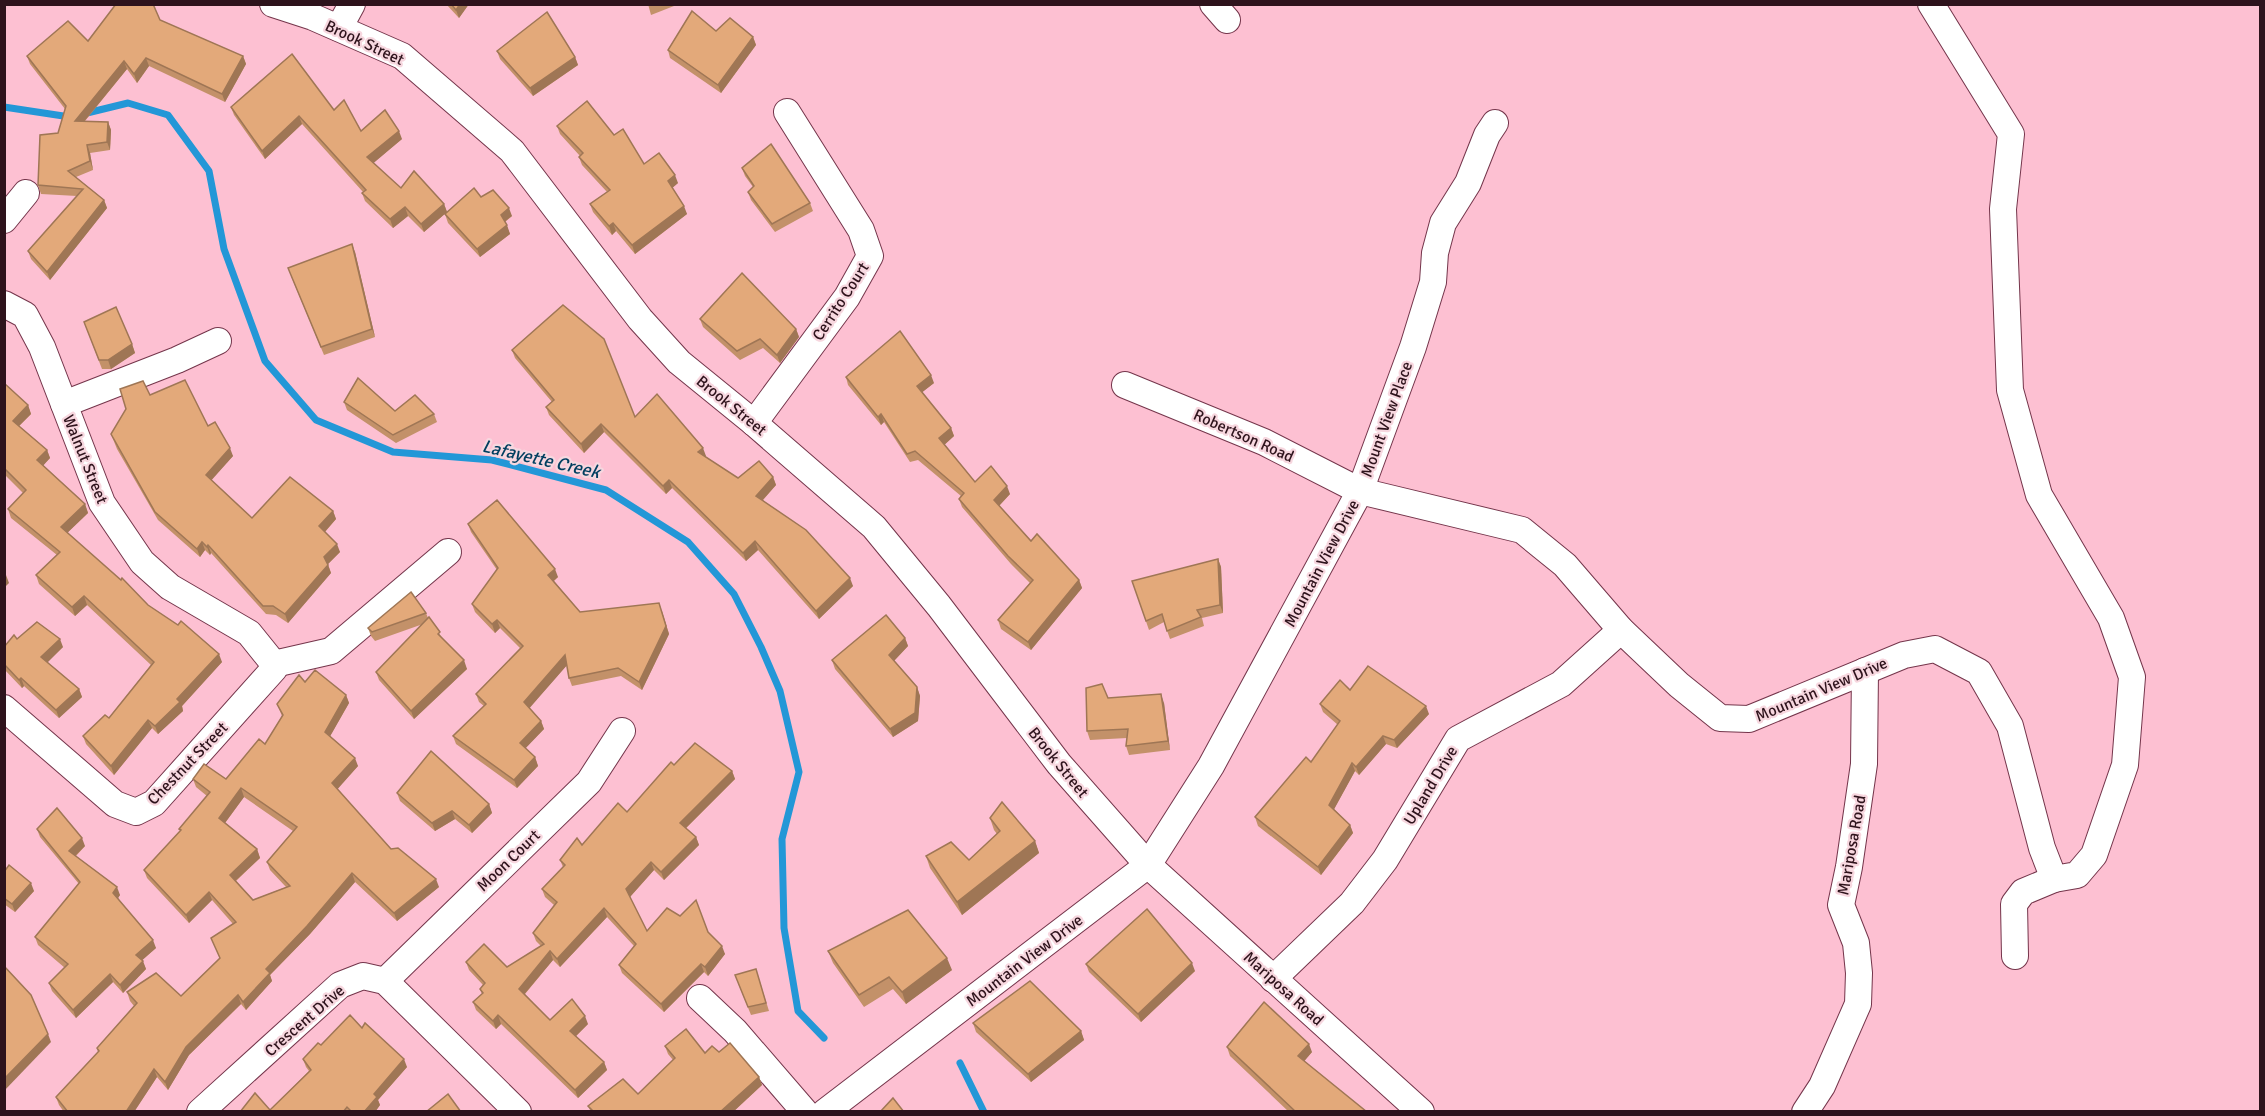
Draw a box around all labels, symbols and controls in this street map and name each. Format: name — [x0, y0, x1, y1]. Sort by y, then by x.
street label: Brook Street — [322, 16, 408, 70]
street label: Cerrito Court — [808, 258, 874, 345]
street label: Mount View Place — [1357, 359, 1417, 480]
street label: Brook Street — [692, 371, 771, 441]
street label: Robertson Road — [1190, 405, 1297, 467]
street label: Walnut Street — [58, 412, 112, 507]
water label: Lafayette Creek — [480, 435, 604, 484]
street label: Mountain View Drive — [1280, 496, 1364, 631]
street label: Mountain View Drive — [1752, 653, 1890, 727]
street label: Chestnut Street — [143, 718, 232, 809]
street label: Brook Street — [1024, 723, 1093, 802]
street label: Upland Drive — [1399, 742, 1462, 829]
street label: Mariposa Road — [1833, 794, 1871, 897]
street label: Moon Court — [473, 825, 545, 896]
street label: Mountain View Drive — [962, 910, 1087, 1011]
street label: Mariposa Road — [1239, 947, 1328, 1030]
street label: Crescent Drive — [261, 981, 349, 1061]

